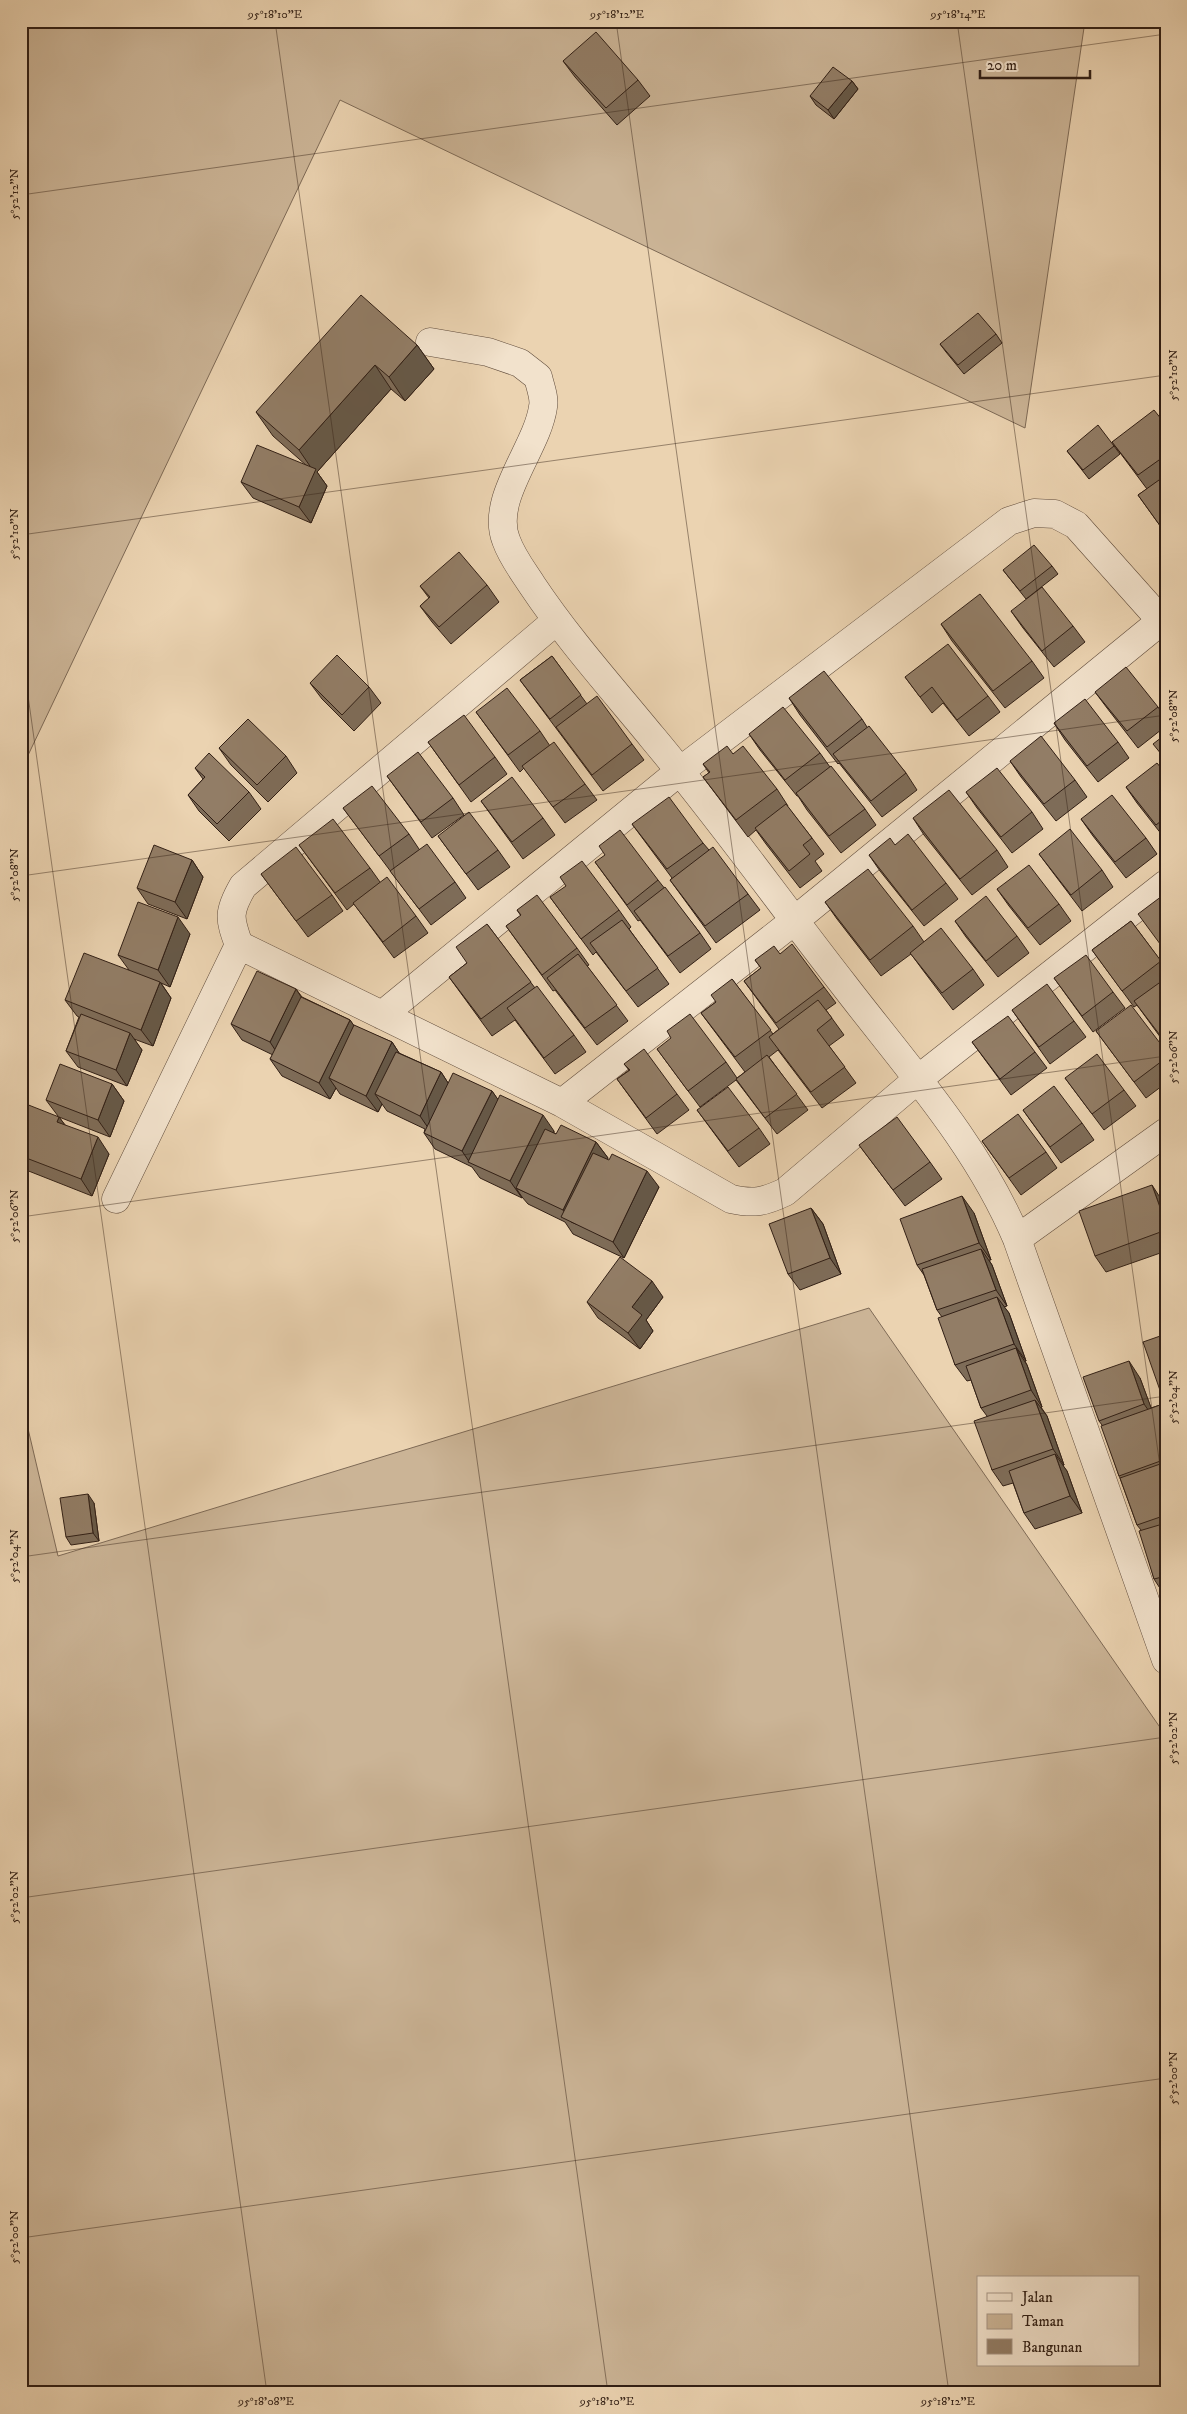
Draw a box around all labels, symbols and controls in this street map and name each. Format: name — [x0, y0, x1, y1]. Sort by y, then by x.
text: 95°18'10"E — [247, 7, 303, 22]
text: 95°18'12"E — [589, 7, 645, 22]
text: 95°18'14"E — [929, 7, 986, 22]
scale bar — [980, 48, 1090, 80]
text: 20 m — [987, 56, 1017, 75]
text: 5°52'12"N — [7, 168, 22, 219]
text: 5°52'10"N — [1166, 349, 1181, 401]
text: 5°52'10"N — [7, 508, 22, 560]
text: 5°52'08"N — [1166, 689, 1181, 743]
text: 5°52'08"N — [7, 848, 22, 902]
text: 5°52'06"N — [1166, 1030, 1181, 1084]
text: 5°52'06"N — [7, 1189, 22, 1243]
text: 5°52'04"N — [1166, 1370, 1181, 1424]
text: 5°52'04"N — [7, 1529, 22, 1583]
text: 5°52'02"N — [1166, 1711, 1181, 1764]
text: 5°52'02"N — [7, 1870, 22, 1923]
text: 5°52'00"N — [1166, 2051, 1181, 2105]
text: 5°52'00"N — [7, 2210, 22, 2264]
legend — [977, 2276, 1140, 2366]
text: Jalan — [1020, 2288, 1053, 2307]
text: Taman — [1022, 2312, 1064, 2331]
text: Bangunan — [1022, 2338, 1082, 2357]
text: 95°18'08"E — [237, 2394, 295, 2409]
text: 95°18'10"E — [579, 2394, 635, 2409]
text: 95°18'12"E — [920, 2394, 976, 2409]

